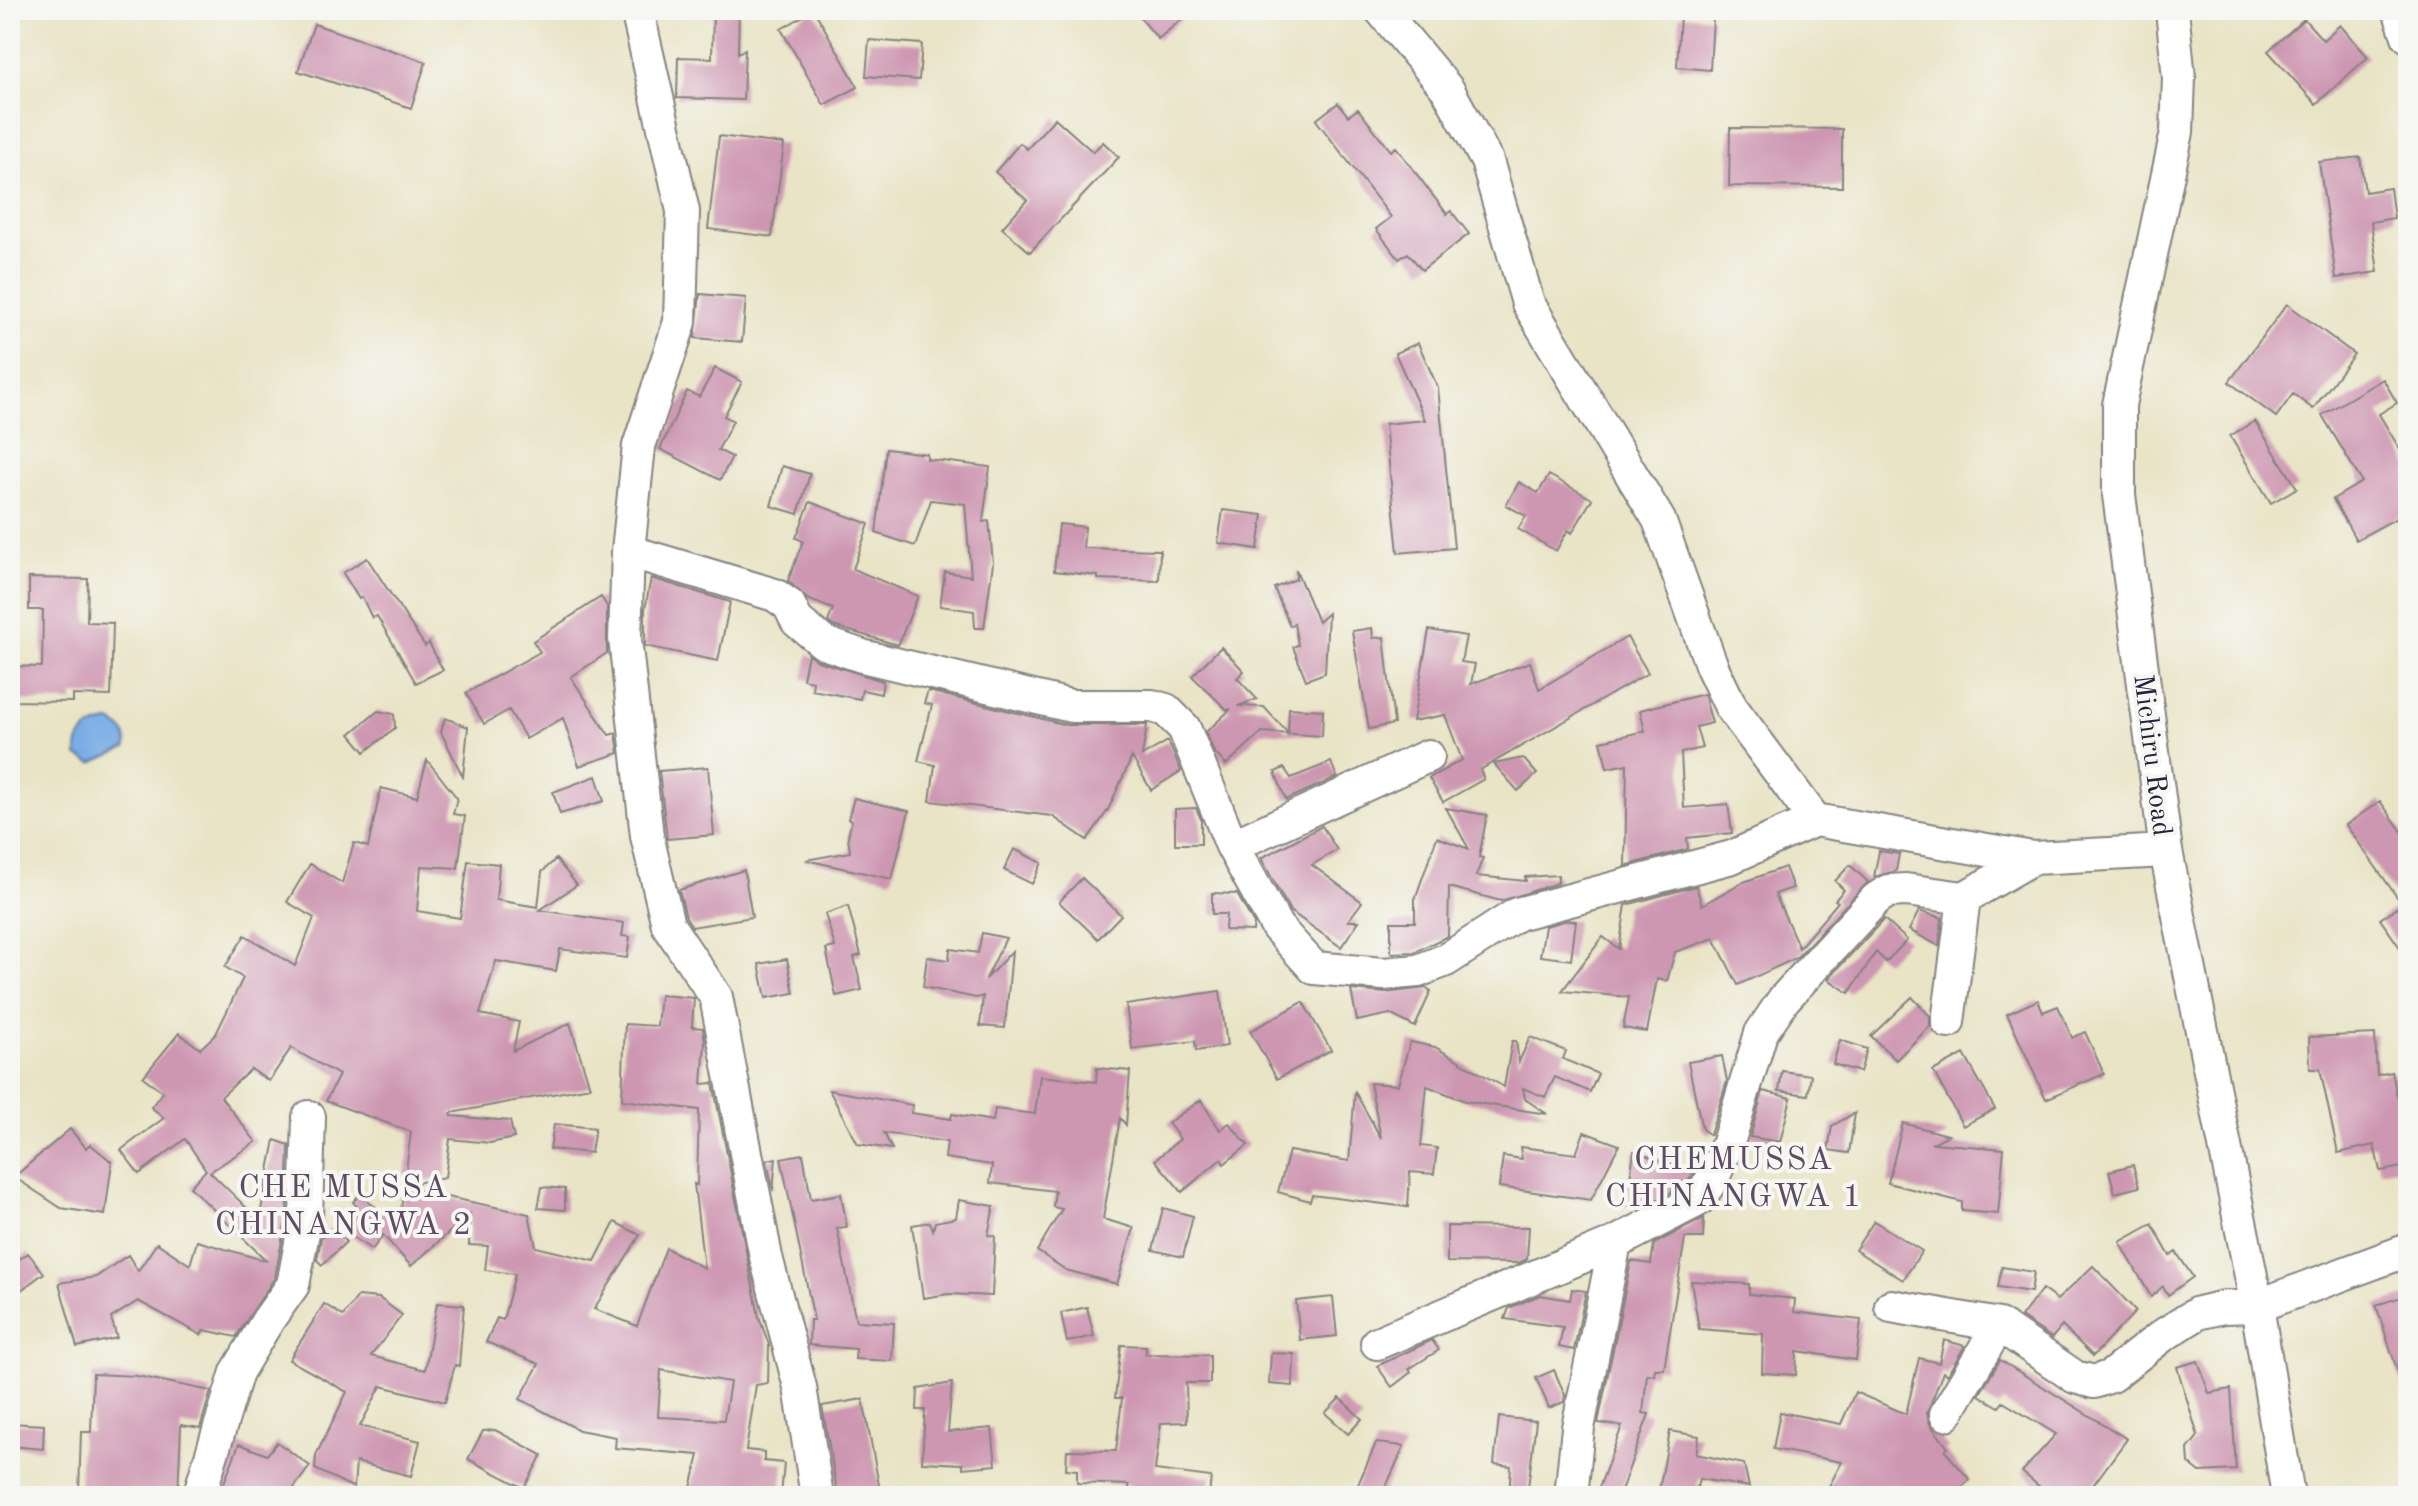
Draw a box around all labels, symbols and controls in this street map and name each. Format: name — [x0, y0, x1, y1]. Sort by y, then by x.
street label: Michiru Road — [2127, 673, 2175, 838]
district label: CHEMUSSA CHINANGWA 1 — [1605, 1145, 1863, 1214]
district label: CHE MUSSA CHINANGWA 2 — [215, 1173, 473, 1242]

